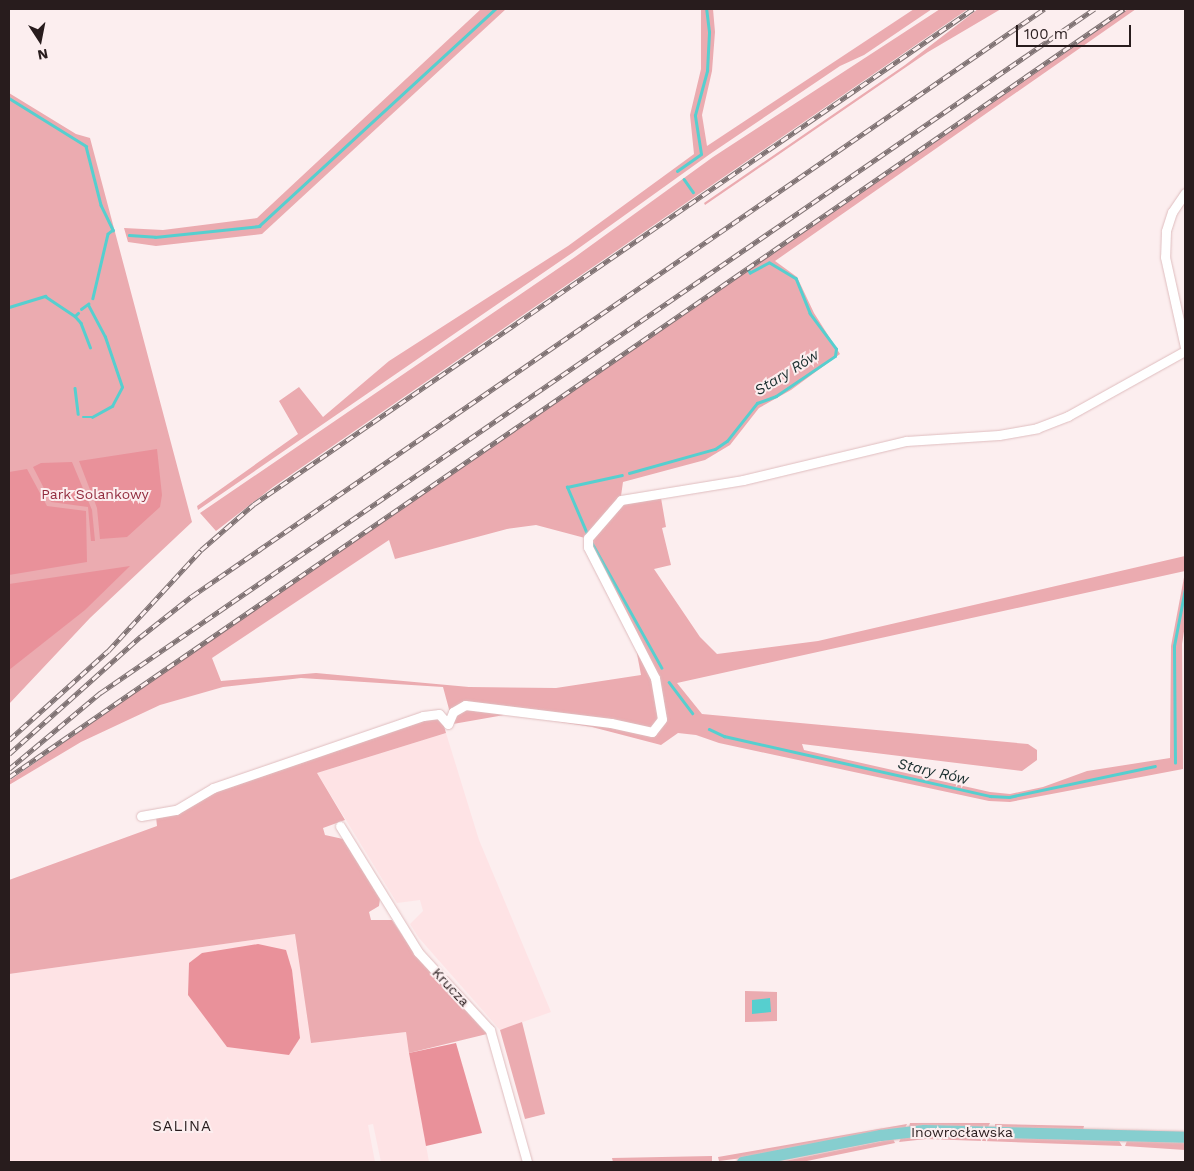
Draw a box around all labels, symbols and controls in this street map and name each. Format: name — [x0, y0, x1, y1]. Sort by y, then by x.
north arrow — [15, 15, 65, 65]
scale bar — [1019, 15, 1134, 47]
text: 100 m — [1024, 25, 1068, 43]
text: N — [36, 46, 49, 64]
water label: Stary Rów — [751, 346, 823, 400]
park label: Park Solankowy — [41, 486, 149, 502]
water label: Stary Rów — [895, 755, 971, 789]
street label: Krucza — [429, 964, 473, 1010]
district label: SALINA — [151, 1118, 213, 1136]
street label: Inowrocławska — [911, 1124, 1013, 1140]

